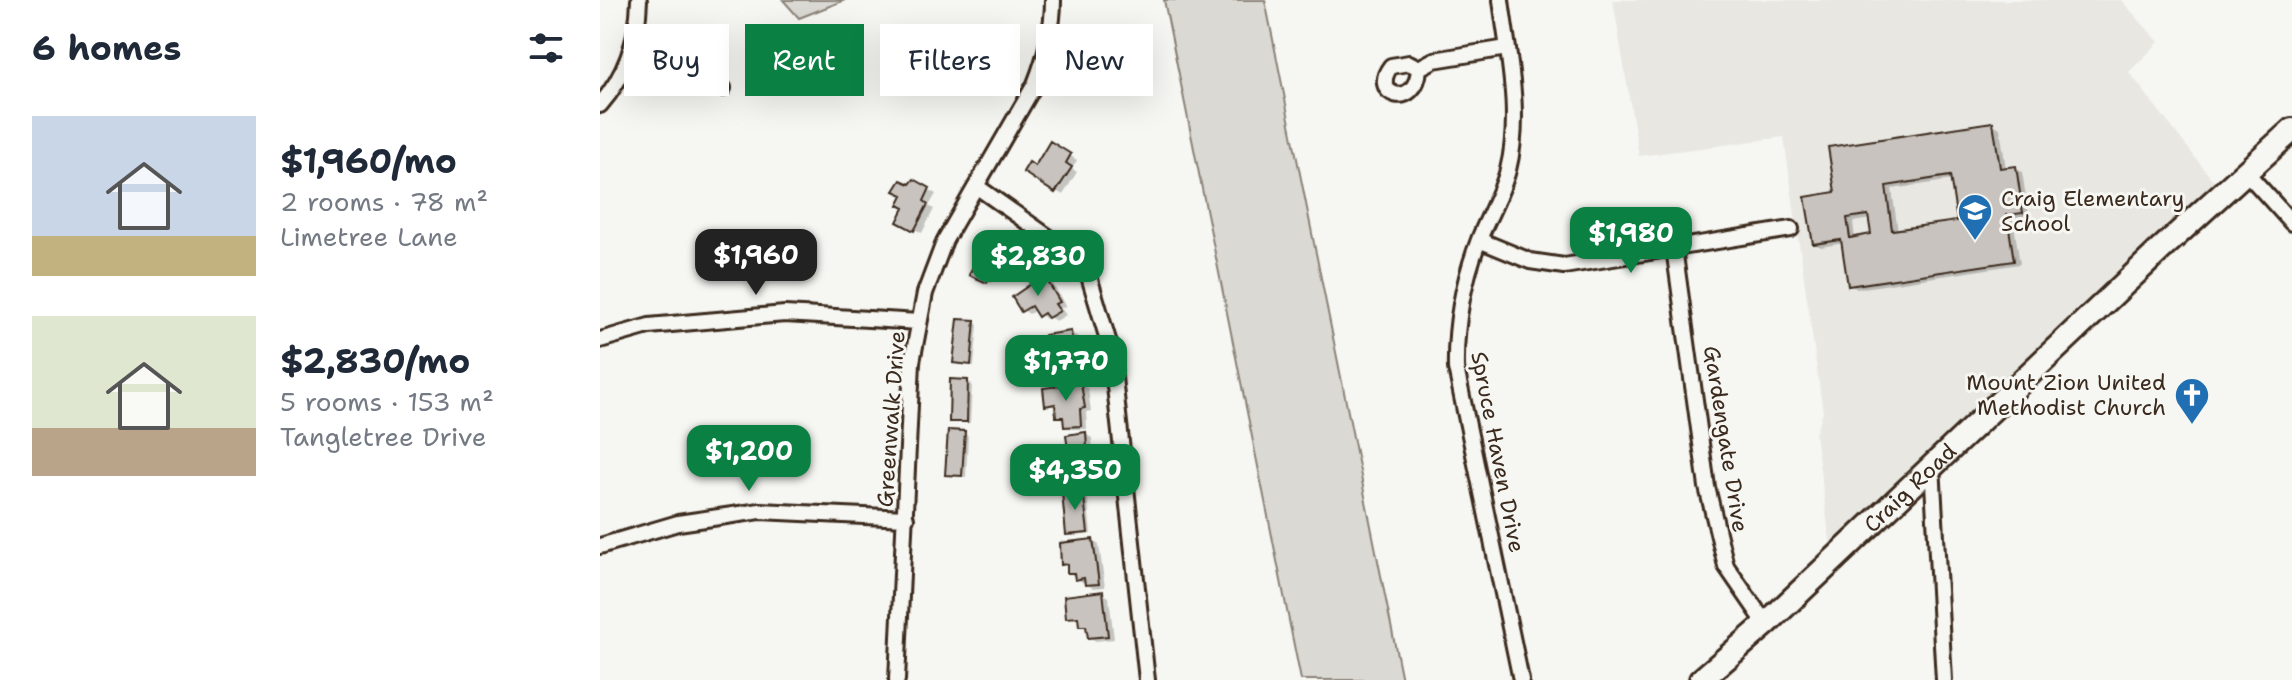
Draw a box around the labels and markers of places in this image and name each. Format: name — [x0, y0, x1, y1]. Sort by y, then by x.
place label: Craig Elementary School — [2001, 184, 2184, 238]
school or university icon: Craig Elementary School — [1956, 192, 1994, 242]
pin: $1,980 — [1566, 207, 1696, 275]
pin: $1,960 — [691, 229, 821, 297]
pin: $2,830 — [973, 230, 1103, 298]
pin: $1,770 — [1001, 335, 1131, 403]
place label: Mount Zion United Methodist Church — [1966, 368, 2166, 422]
church icon: Mount Zion United Methodist Church — [2173, 376, 2211, 426]
pin: $1,200 — [684, 425, 814, 493]
pin: $4,350 — [1010, 444, 1140, 512]

